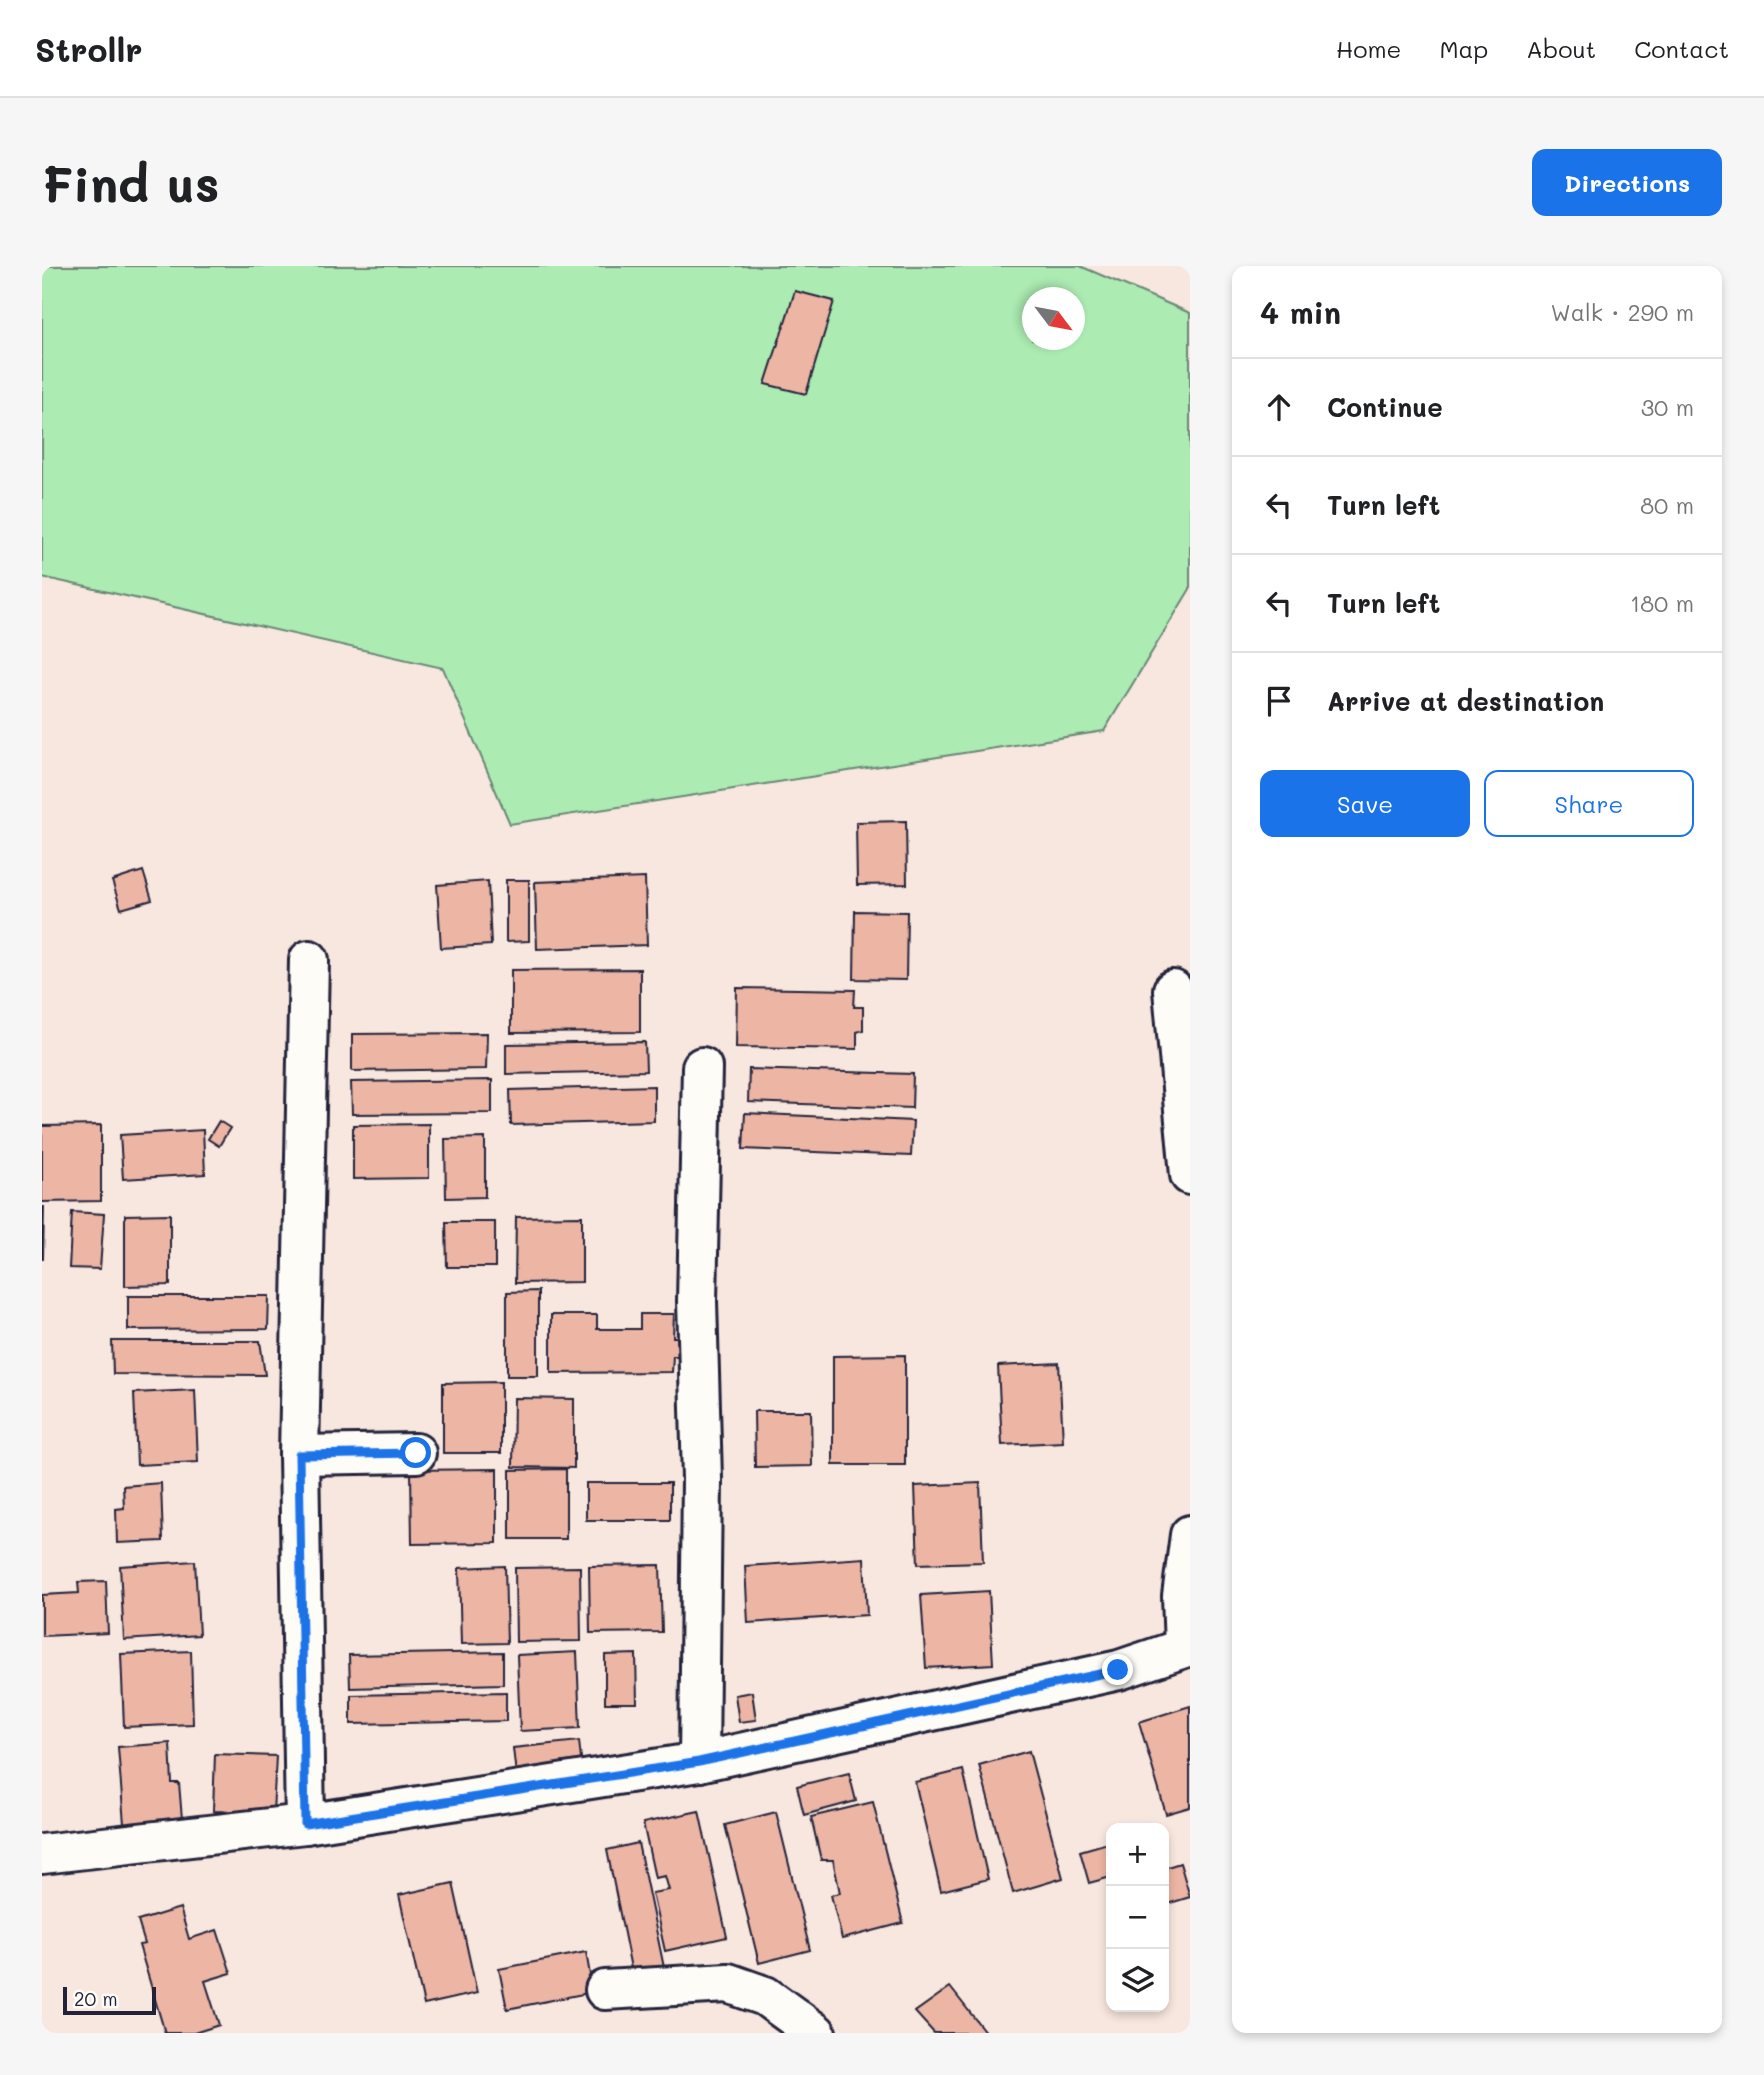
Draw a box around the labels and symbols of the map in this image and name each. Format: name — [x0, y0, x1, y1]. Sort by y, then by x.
north arrow — [1022, 287, 1085, 350]
route start — [400, 1437, 431, 1468]
route end — [1102, 1654, 1133, 1685]
scale bar — [63, 1984, 156, 2016]

